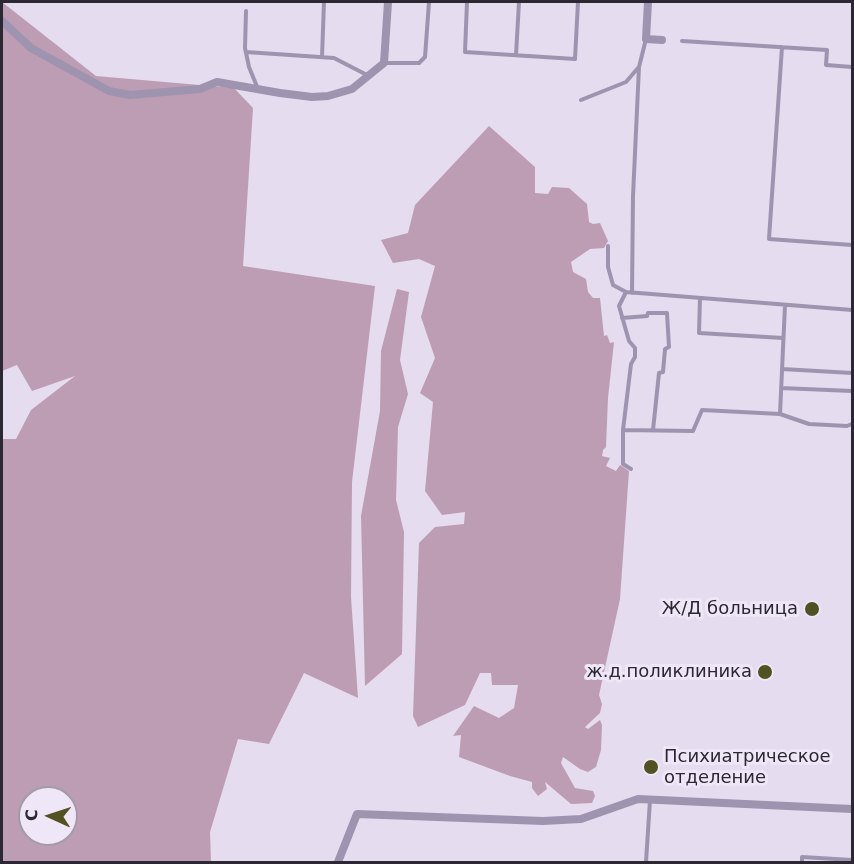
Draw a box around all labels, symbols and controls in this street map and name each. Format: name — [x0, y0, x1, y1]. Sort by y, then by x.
place label: Ж/Д больница — [662, 598, 798, 620]
marker: Ж/Д больница — [803, 600, 821, 618]
place label: ж.д.поликлиника — [586, 661, 752, 683]
marker: ж.д.поликлиника — [756, 663, 774, 681]
place label: Психиатрическое отделение — [664, 746, 831, 789]
marker: Психиатрическое отделение — [642, 758, 660, 776]
north arrow — [18, 786, 78, 846]
text: С — [22, 809, 41, 822]

